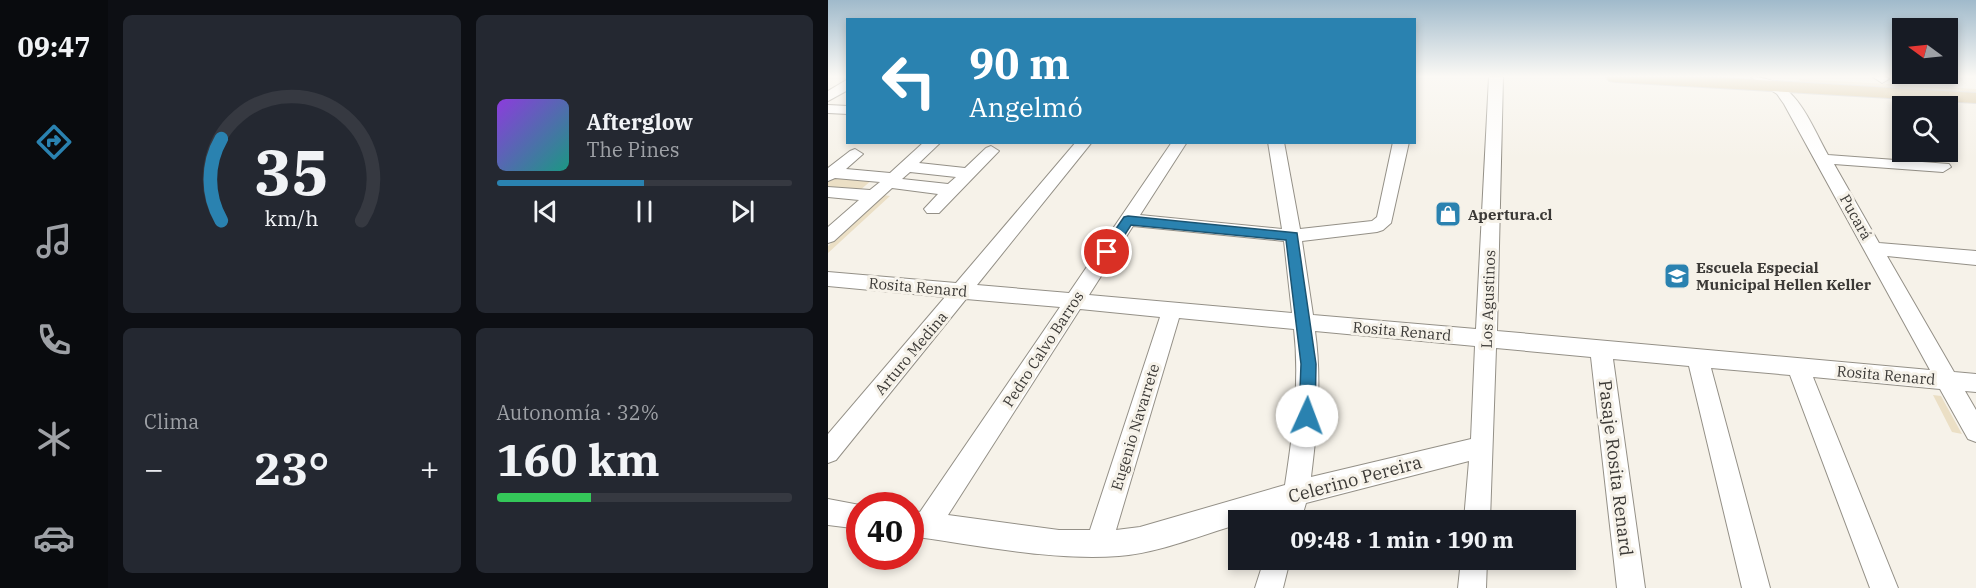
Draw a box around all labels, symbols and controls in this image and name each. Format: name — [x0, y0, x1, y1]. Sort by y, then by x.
north arrow — [1892, 18, 1958, 84]
map controls — [1892, 18, 1958, 162]
text: 09:47 — [18, 29, 90, 64]
text: 90 m — [969, 36, 1070, 91]
icon: left — [870, 42, 948, 120]
text: Angelmó — [969, 89, 1083, 124]
button: search — [1892, 96, 1958, 162]
text: Afterglow — [587, 107, 693, 136]
icon: directions — [33, 121, 75, 163]
text: 35 — [254, 131, 329, 212]
text: The Pines — [587, 136, 679, 163]
street label: Pucará — [1836, 191, 1876, 243]
icon: previous — [529, 195, 562, 228]
icon: pause — [628, 195, 661, 228]
icon: next — [726, 195, 759, 228]
shop icon: Apertura.cl — [1433, 199, 1463, 229]
text: km/h — [265, 204, 319, 232]
place label: Apertura.cl — [1468, 205, 1552, 224]
icon: music — [33, 220, 75, 262]
pin — [1081, 226, 1132, 277]
icon: arrive — [1090, 235, 1123, 268]
street label: Los Agustinos — [1477, 249, 1499, 349]
place label: Escuela Especial Municipal Hellen Keller — [1696, 258, 1872, 294]
school or university icon: Escuela Especial Municipal Hellen Keller — [1662, 261, 1692, 291]
street label: Rosita Renard — [868, 273, 968, 301]
street label: Pedro Calvo Barros — [998, 287, 1088, 411]
street label: Arturo Medina — [871, 307, 951, 399]
street label: Rosita Renard — [1352, 317, 1452, 345]
icon: phone — [33, 319, 75, 361]
street label: Eugenio Navarrete — [1107, 361, 1163, 493]
street label: Rosita Renard — [1836, 361, 1936, 389]
street label: Pasaje Rosita Renard — [1594, 379, 1638, 557]
position arrow — [1275, 384, 1339, 448]
text: Autonomía · 32% — [497, 399, 659, 426]
text: Clima — [144, 408, 199, 435]
icon: climate — [33, 418, 75, 460]
text: 160 km — [497, 430, 660, 488]
text: 23° — [254, 439, 329, 497]
text: − — [144, 447, 164, 490]
text: + — [420, 447, 440, 490]
street label: Celerino Pereira — [1286, 450, 1424, 508]
speed limit sign: 40 — [846, 492, 924, 570]
icon: car — [33, 517, 75, 559]
text: 09:48 · 1 min · 190 m — [1290, 525, 1514, 554]

